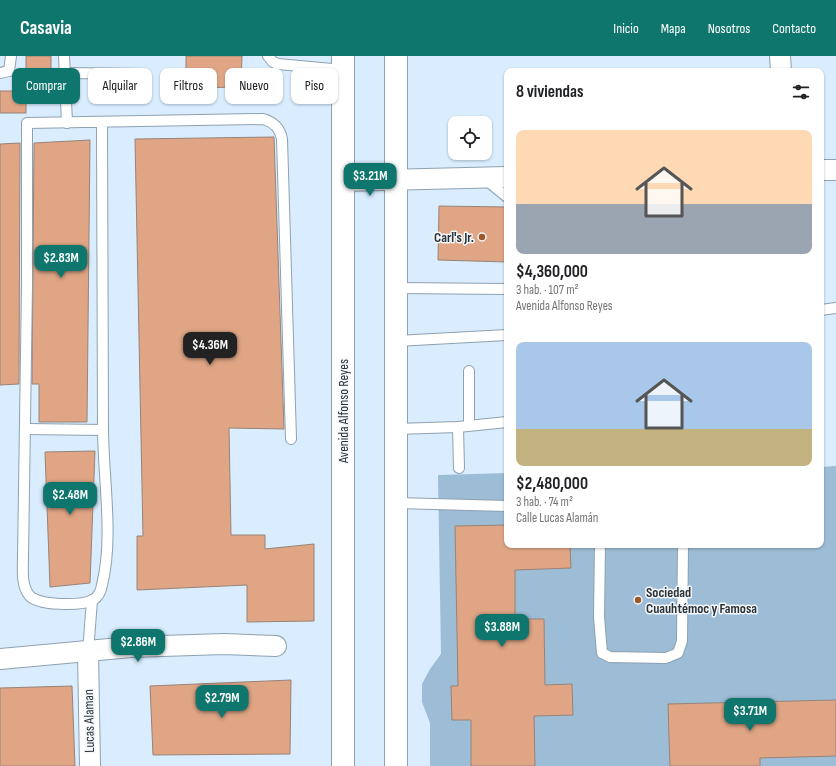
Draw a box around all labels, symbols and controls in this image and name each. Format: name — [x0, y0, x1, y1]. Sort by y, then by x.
text: Casavia — [20, 17, 72, 40]
text: Inicio — [613, 20, 639, 37]
text: Mapa — [661, 20, 686, 37]
text: Nosotros — [708, 20, 750, 37]
text: Contacto — [772, 20, 816, 37]
chip: Comprar — [12, 68, 80, 104]
chip: Alquilar — [88, 68, 152, 104]
chip: Filtros — [160, 68, 217, 104]
chip: Nuevo — [225, 68, 283, 104]
chip: Piso — [291, 68, 338, 104]
icon: filters — [790, 81, 812, 103]
text: 8 viviendas — [516, 82, 584, 102]
map controls — [448, 116, 492, 160]
button: locate — [448, 116, 492, 160]
icon: home — [628, 156, 700, 228]
pin: $3.21M — [337, 163, 403, 197]
text: $3.21M — [353, 168, 387, 184]
place label: Carl's Jr. — [434, 229, 474, 246]
marker: Carl's Jr. — [477, 232, 487, 242]
pin: $2.83M — [28, 245, 94, 279]
text: $2.83M — [43, 250, 79, 266]
text: $4,360,000 — [516, 262, 588, 282]
text: 3 hab. · 107 m² — [516, 282, 579, 298]
text: Avenida Alfonso Reyes — [516, 298, 613, 314]
pin: $4.36M — [177, 332, 243, 366]
text: $4.36M — [192, 337, 228, 353]
street label: Avenida Alfonso Reyes — [335, 359, 352, 464]
icon: home — [628, 368, 700, 440]
text: $2,480,000 — [516, 474, 588, 494]
pin: $2.48M — [37, 482, 103, 516]
text: $2.48M — [52, 487, 88, 503]
text: 3 hab. · 74 m² — [516, 494, 573, 510]
text: Calle Lucas Alamán — [516, 510, 598, 526]
place label: Sociedad Cuauhtémoc y Famosa — [646, 584, 757, 617]
marker: Sociedad Cuauhtémoc y Famosa — [633, 595, 643, 605]
pin: $3.88M — [469, 614, 535, 648]
text: $3.88M — [484, 619, 520, 635]
pin: $2.86M — [105, 629, 171, 663]
text: $2.86M — [120, 634, 156, 650]
pin: $2.79M — [189, 685, 255, 719]
street label: Lucas Alaman — [80, 689, 98, 753]
text: $2.79M — [205, 690, 239, 706]
pin: $3.71M — [717, 698, 783, 732]
text: $3.71M — [733, 703, 767, 719]

